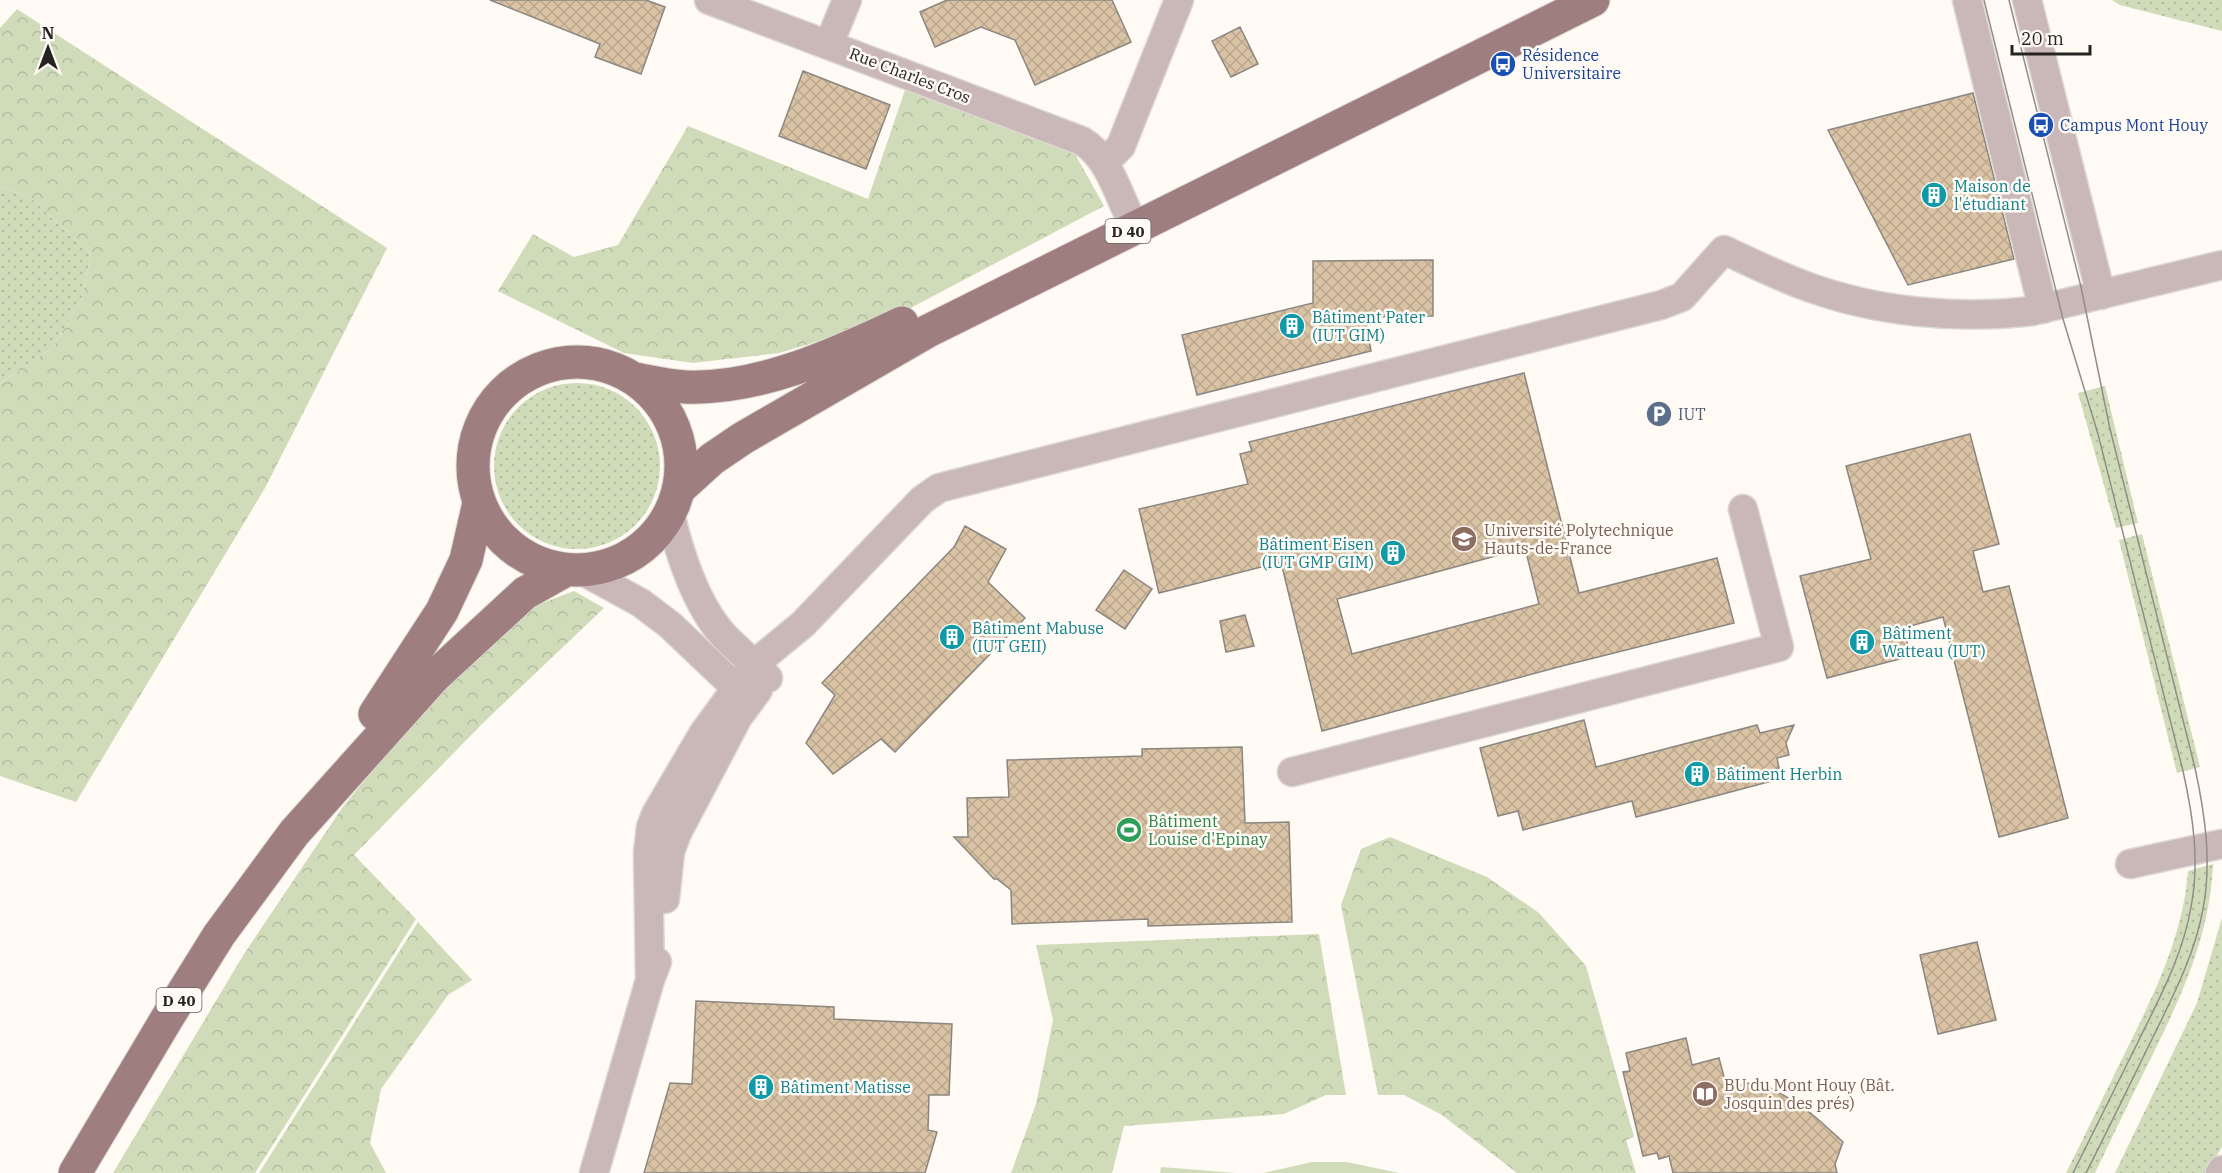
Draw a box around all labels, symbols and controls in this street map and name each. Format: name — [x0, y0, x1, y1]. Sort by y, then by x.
north arrow — [18, 18, 78, 78]
scale bar — [2012, 18, 2090, 56]
text: N — [42, 23, 54, 43]
text: 20 m — [2021, 27, 2064, 50]
street label: Rue Charles Cros — [847, 43, 973, 107]
place label: Résidence Universitaire — [1522, 45, 1621, 83]
bus stop icon: Résidence Universitaire — [1488, 49, 1518, 79]
bus stop icon: Campus Mont Houy — [2026, 110, 2056, 140]
place label: Campus Mont Houy — [2060, 115, 2209, 135]
place label: Maison de l'étudiant — [1954, 176, 2031, 214]
building icon: Maison de l'étudiant — [1919, 180, 1949, 210]
road number: D 40 — [1106, 219, 1150, 243]
place label: Bâtiment Pater (IUT GIM) — [1312, 307, 1425, 345]
building icon: Bâtiment Pater (IUT GIM) — [1277, 311, 1307, 341]
parking icon: IUT — [1644, 399, 1674, 429]
place label: IUT — [1678, 404, 1706, 424]
place label: Université Polytechnique Hauts-de-France — [1484, 520, 1674, 558]
school or university icon: Université Polytechnique Hauts-de-France — [1449, 524, 1479, 554]
place label: Bâtiment Eisen (IUT GMP GIM) — [1259, 534, 1374, 572]
building icon: Bâtiment Eisen (IUT GMP GIM) — [1378, 538, 1408, 568]
place label: Bâtiment Mabuse (IUT GEII) — [972, 618, 1104, 656]
building icon: Bâtiment Mabuse (IUT GEII) — [937, 622, 967, 652]
place label: Bâtiment Watteau (IUT) — [1882, 623, 1986, 661]
building icon: Bâtiment Watteau (IUT) — [1847, 627, 1877, 657]
building icon: Bâtiment Herbin — [1682, 759, 1712, 789]
place label: Bâtiment Herbin — [1716, 764, 1842, 784]
place label: Bâtiment Louise d'Epinay — [1148, 811, 1268, 849]
sports icon: Bâtiment Louise d'Epinay — [1114, 815, 1144, 845]
road number: D 40 — [156, 988, 201, 1012]
building icon: Bâtiment Matisse — [746, 1072, 776, 1102]
place label: BU du Mont Houy (Bât. Josquin des prés) — [1724, 1075, 1895, 1113]
place label: Bâtiment Matisse — [780, 1077, 911, 1097]
library icon: BU du Mont Houy (Bât. Josquin des prés) — [1690, 1079, 1720, 1109]

